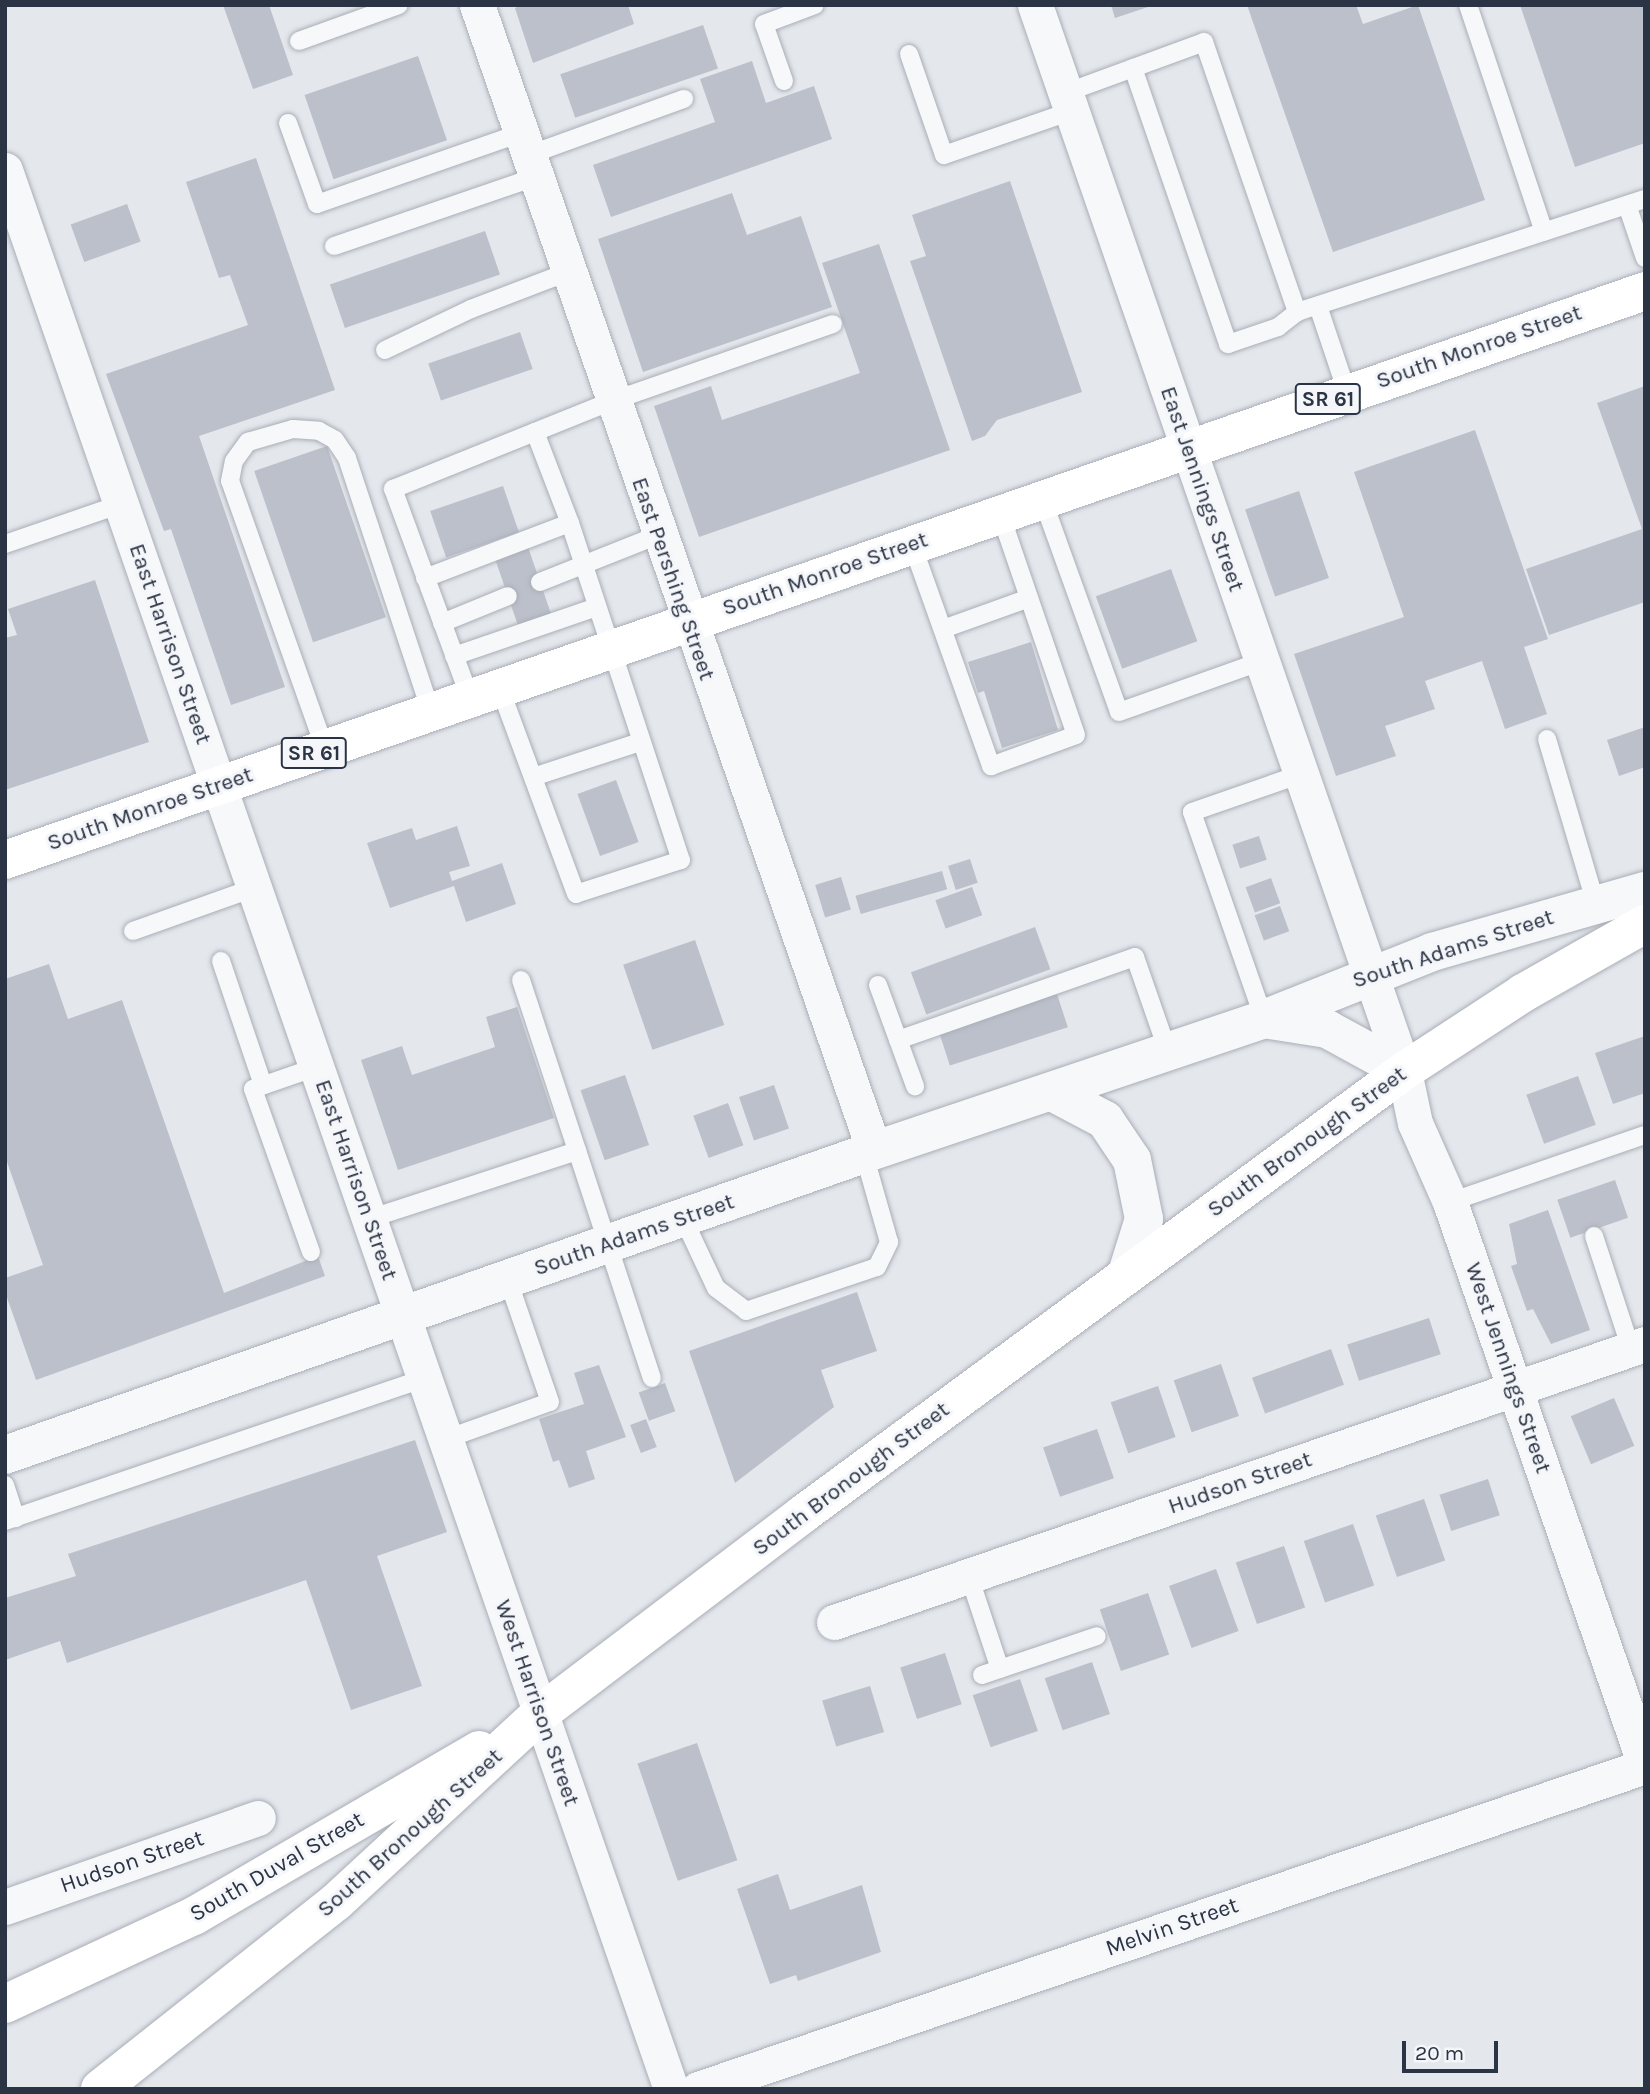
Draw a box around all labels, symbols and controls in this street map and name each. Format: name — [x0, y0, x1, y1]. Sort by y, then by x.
street label: South Monroe Street — [1373, 299, 1585, 395]
road number: SR 61 — [1295, 382, 1361, 416]
street label: East Jennings Street — [1154, 383, 1250, 595]
street label: East Pershing Street — [625, 474, 721, 684]
street label: South Monroe Street — [719, 526, 931, 622]
street label: East Harrison Street — [123, 540, 217, 748]
road number: SR 61 — [281, 736, 347, 770]
street label: South Monroe Street — [44, 761, 256, 857]
street label: South Adams Street — [1349, 903, 1557, 995]
street label: South Bronough Street — [1202, 1060, 1412, 1224]
street label: East Harrison Street — [309, 1076, 403, 1284]
street label: South Adams Street — [530, 1188, 738, 1282]
street label: West Jennings Street — [1459, 1259, 1557, 1477]
street label: South Bronough Street — [747, 1396, 955, 1562]
street label: Hudson Street — [1165, 1446, 1315, 1520]
street label: West Harrison Street — [489, 1596, 585, 1810]
street label: South Bronough Street — [312, 1743, 508, 1923]
street label: South Duval Street — [185, 1806, 369, 1928]
street label: Hudson Street — [57, 1825, 207, 1899]
street label: Melvin Street — [1102, 1891, 1242, 1963]
scale bar — [1405, 2028, 1501, 2072]
text: 20 m — [1415, 2041, 1464, 2065]

